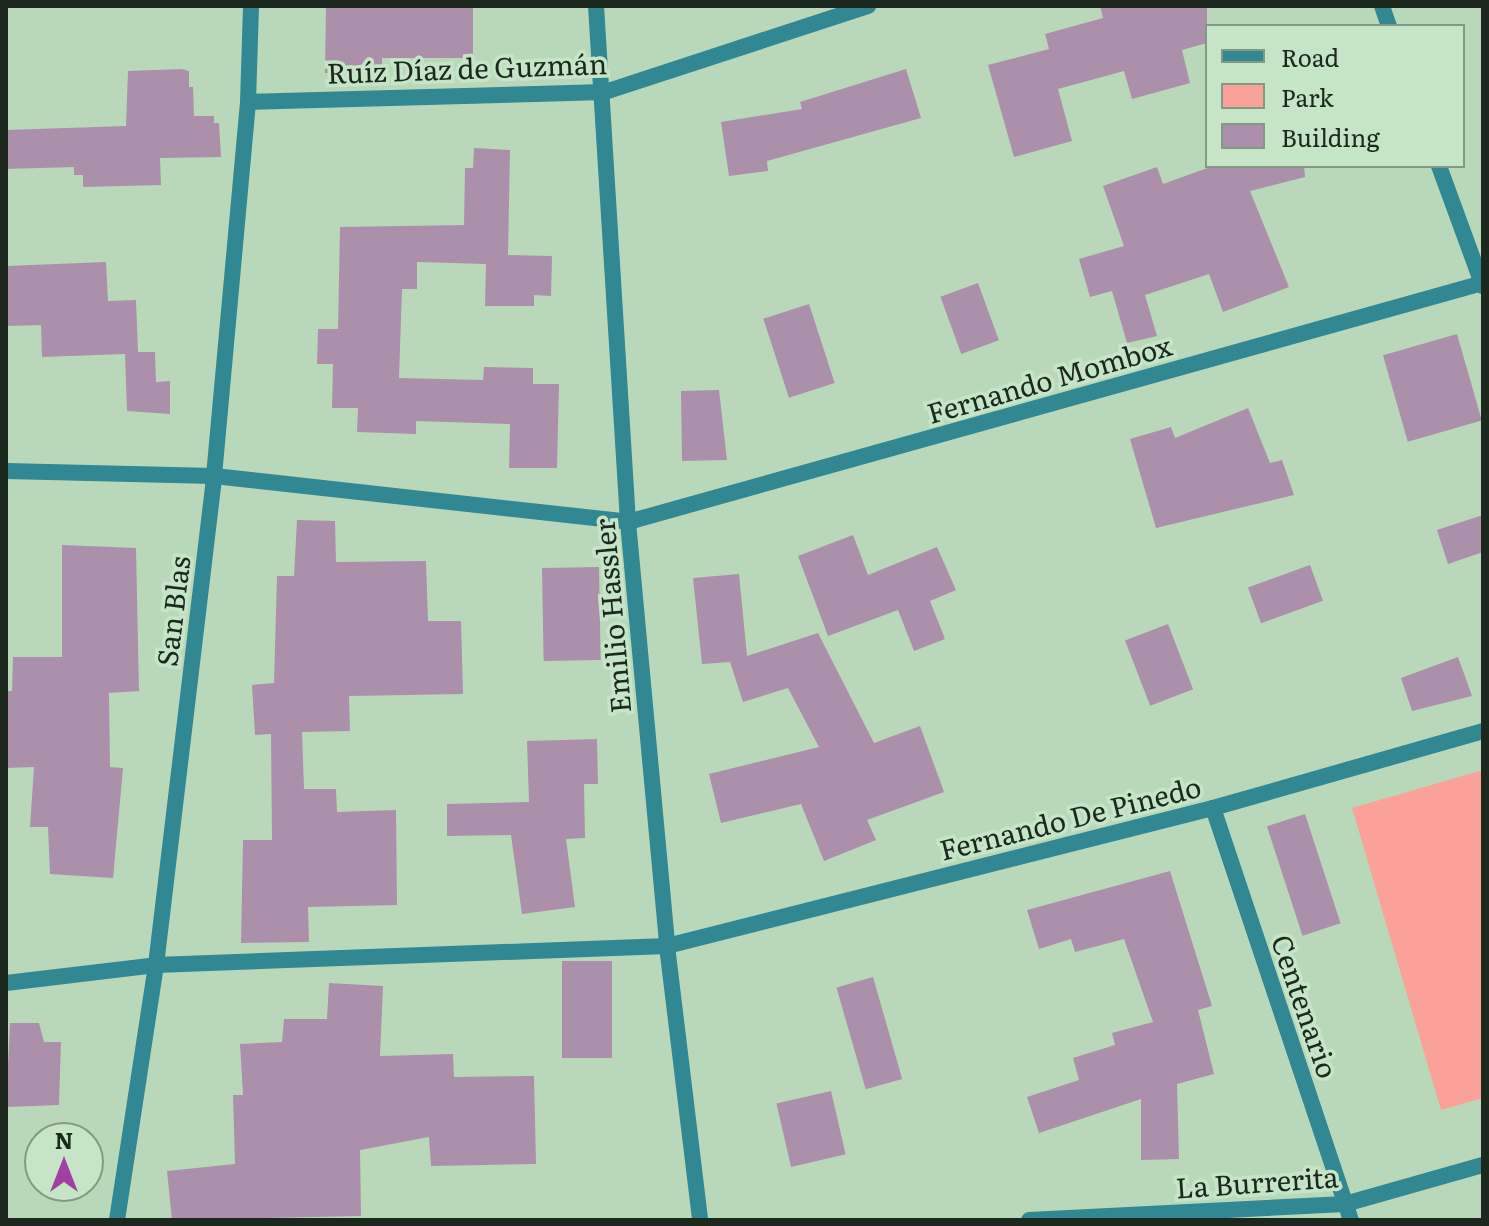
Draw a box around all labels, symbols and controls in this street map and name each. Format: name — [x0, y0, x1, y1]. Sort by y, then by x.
legend — [1205, 24, 1465, 168]
text: Road — [1281, 39, 1339, 74]
street label: Ruíz Díaz de Guzmán — [326, 45, 608, 89]
text: Park — [1281, 79, 1334, 114]
text: Building — [1281, 119, 1380, 154]
street label: Fernando Mombox — [923, 327, 1175, 429]
street label: Emilio Hassler — [586, 517, 636, 715]
street label: San Blas — [149, 554, 195, 668]
street label: Fernando De Pinedo — [936, 768, 1204, 866]
street label: Centenario — [1266, 930, 1346, 1082]
north arrow — [24, 1122, 104, 1202]
text: N — [55, 1123, 73, 1156]
street label: La Burrerita — [1174, 1159, 1340, 1203]

